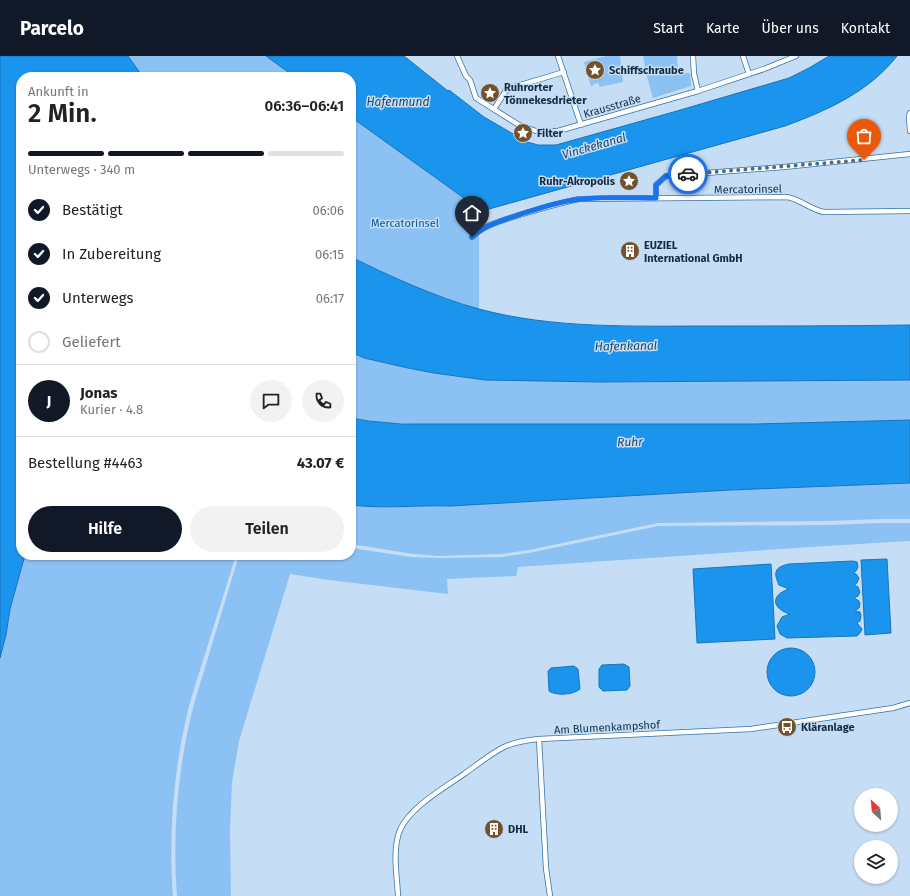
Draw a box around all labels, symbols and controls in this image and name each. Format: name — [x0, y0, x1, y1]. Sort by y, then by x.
text: Parcelo — [20, 17, 84, 40]
text: Start — [653, 20, 684, 37]
text: Karte — [706, 20, 740, 37]
text: Über uns — [762, 20, 819, 37]
text: Kontakt — [841, 20, 890, 37]
place icon: Schiffschraube — [584, 59, 606, 81]
place label: Schiffschraube — [609, 64, 684, 77]
place label: Ruhrorter Tönnekesdrieter — [504, 81, 587, 107]
place icon: Ruhrorter Tönnekesdrieter — [479, 82, 501, 104]
text: Ankunft in — [28, 84, 89, 99]
street label: Krausstraße — [582, 92, 642, 121]
water label: Hafenmund — [366, 95, 430, 109]
text: 06:36–06:41 — [265, 97, 344, 115]
text: 2 Min. — [28, 98, 97, 129]
pin — [847, 119, 881, 160]
place icon: Filter — [512, 122, 534, 144]
icon: bag — [853, 125, 875, 147]
place label: Filter — [537, 127, 564, 140]
water label: Vinckekanal — [560, 130, 628, 162]
courier — [668, 154, 708, 194]
text: Unterwegs · 340 m — [28, 162, 135, 177]
icon: car — [677, 163, 699, 185]
place icon: Ruhr-Akropolis — [618, 170, 640, 192]
place label: Ruhr-Akropolis — [539, 175, 616, 188]
street label: Mercatorinsel — [714, 182, 782, 197]
pin — [455, 196, 489, 237]
icon: check — [28, 199, 50, 221]
text: Bestätigt — [62, 201, 123, 219]
icon: home — [461, 202, 483, 224]
text: 06:06 — [313, 203, 344, 218]
park label: Mercatorinsel — [371, 217, 439, 230]
place label: EUZIEL International GmbH — [644, 239, 743, 265]
building icon: EUZIEL International GmbH — [619, 240, 641, 262]
icon: check — [28, 243, 50, 265]
text: In Zubereitung — [62, 245, 161, 263]
text: 06:15 — [315, 247, 344, 262]
icon: check — [28, 287, 50, 309]
text: Unterwegs — [62, 289, 134, 307]
text: 06:17 — [316, 291, 344, 306]
text: Geliefert — [62, 333, 121, 351]
water label: Hafenkanal — [595, 338, 657, 354]
button: chat — [250, 380, 292, 422]
button: phone — [302, 380, 344, 422]
text: Jonas — [80, 384, 118, 402]
text: J — [47, 392, 51, 410]
text: Kurier · 4.8 — [80, 402, 143, 417]
water label: Ruhr — [617, 435, 643, 449]
text: Bestellung #4463 — [28, 454, 143, 472]
text: 43.07 € — [297, 454, 344, 472]
button: Hilfe — [28, 506, 182, 552]
button: Teilen — [190, 506, 344, 552]
bus stop icon: Kläranlage — [776, 716, 798, 738]
street label: Am Blumenkampshof — [554, 718, 662, 737]
place label: Kläranlage — [801, 721, 855, 734]
north arrow — [854, 788, 898, 832]
map controls — [854, 788, 898, 884]
building icon: DHL — [483, 818, 505, 840]
place label: DHL — [508, 823, 528, 836]
button: layers — [854, 840, 898, 884]

